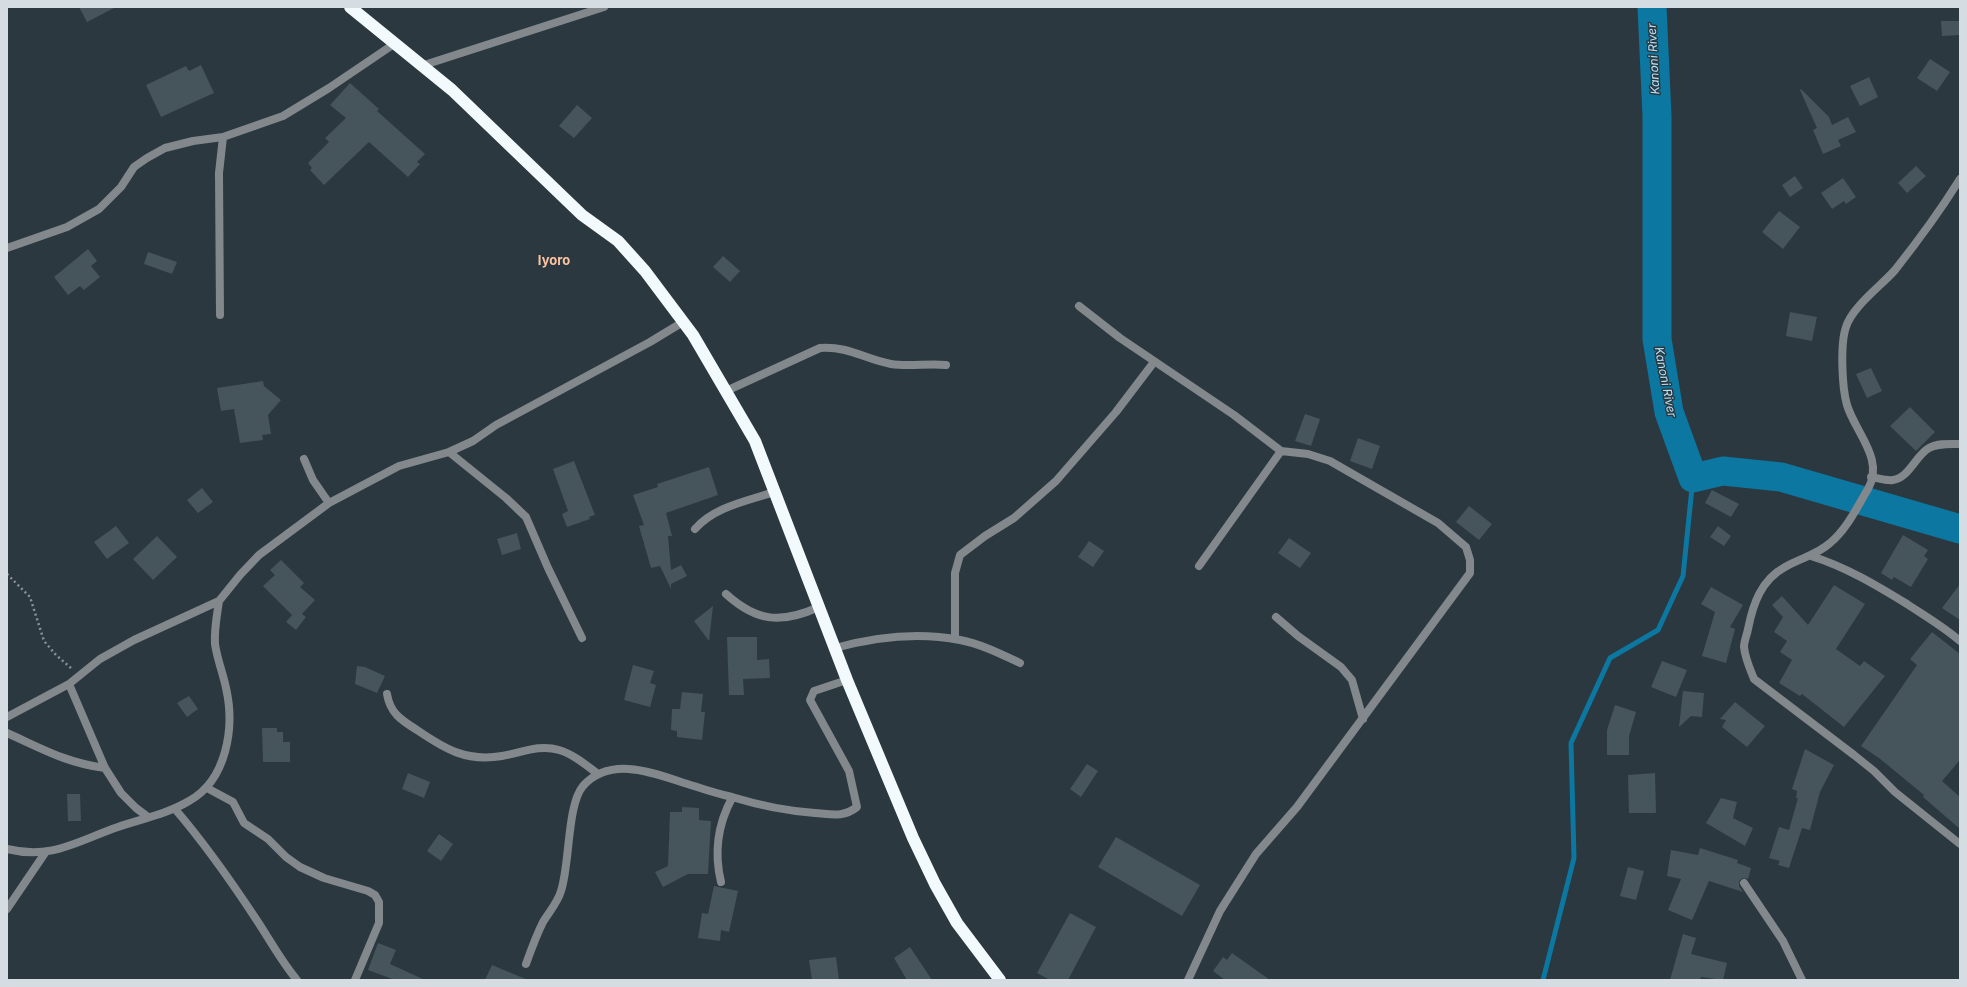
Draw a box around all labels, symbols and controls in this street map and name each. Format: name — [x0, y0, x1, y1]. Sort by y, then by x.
water label: Kanoni River — [1645, 23, 1663, 95]
district label: Iyoro — [538, 253, 570, 269]
water label: Kanoni River — [1651, 346, 1679, 418]

